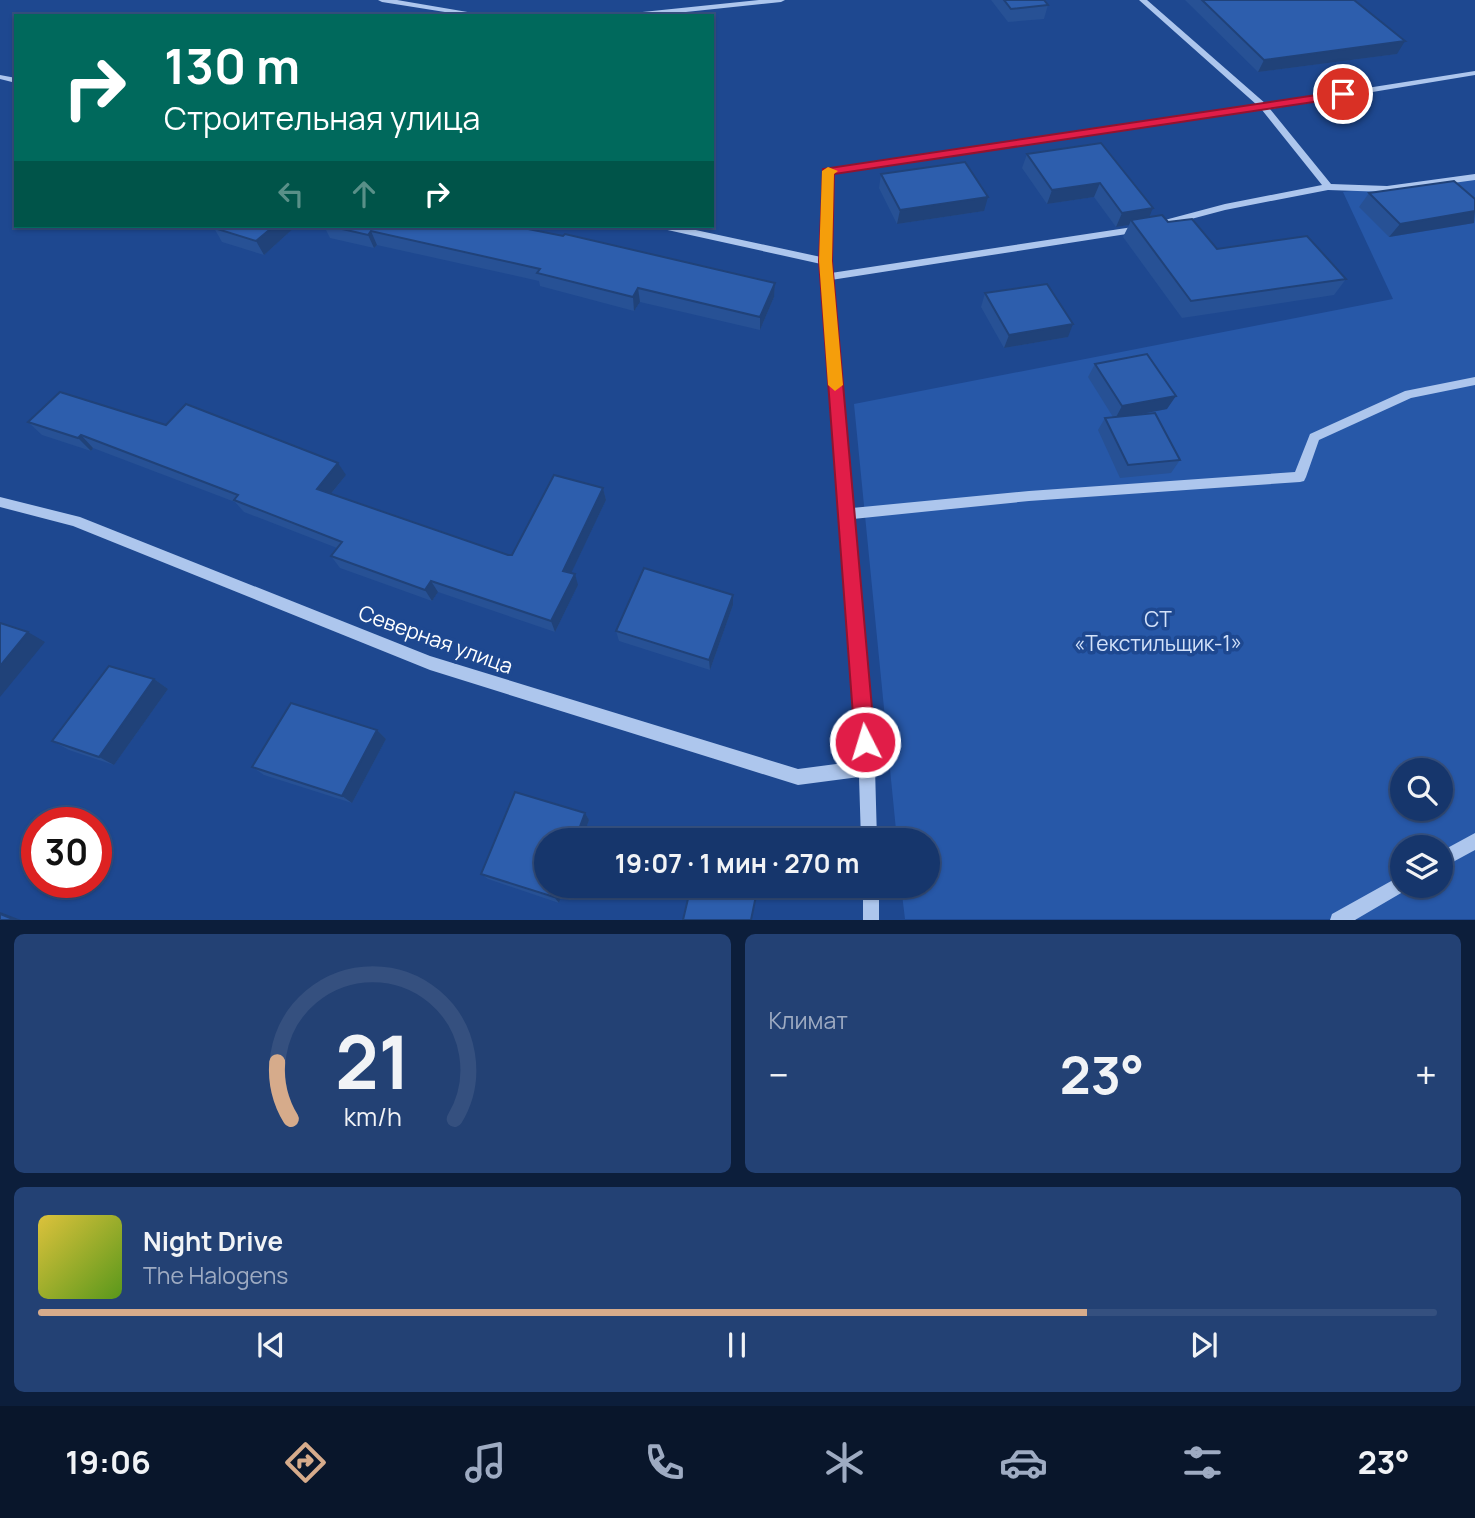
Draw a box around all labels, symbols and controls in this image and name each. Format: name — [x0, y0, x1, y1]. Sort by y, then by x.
text: 130 m — [164, 32, 300, 99]
icon: right — [49, 42, 140, 133]
pin — [1313, 64, 1373, 124]
icon: arrive — [1324, 75, 1362, 113]
text: Строительная улица — [164, 96, 480, 140]
icon: left — [272, 175, 310, 213]
icon: ahead — [345, 175, 383, 213]
icon: right — [418, 175, 456, 213]
street label: Северная улица — [355, 598, 517, 680]
park label: СТ «Текстильщик-1» — [1074, 605, 1242, 657]
position arrow — [828, 705, 902, 779]
map controls — [1390, 758, 1453, 898]
button: search — [1390, 758, 1453, 821]
speed limit sign: 30 — [21, 807, 112, 898]
button: layers — [1390, 835, 1453, 898]
text: 19:07 · 1 мин · 270 m — [615, 845, 859, 881]
text: Климат — [769, 1004, 848, 1036]
text: 21 — [335, 1012, 410, 1112]
text: 23° — [1060, 1039, 1144, 1110]
text: − — [769, 1048, 789, 1100]
text: + — [1415, 1048, 1437, 1100]
text: km/h — [343, 1099, 401, 1134]
text: Night Drive — [143, 1223, 283, 1259]
text: The Halogens — [143, 1259, 288, 1291]
icon: previous — [252, 1326, 290, 1364]
icon: pause — [718, 1326, 756, 1364]
icon: next — [1185, 1326, 1223, 1364]
icon: directions — [281, 1438, 330, 1487]
icon: music — [461, 1438, 510, 1487]
icon: phone — [640, 1438, 689, 1487]
icon: climate — [820, 1438, 869, 1487]
icon: car — [999, 1438, 1048, 1487]
icon: filters — [1178, 1438, 1227, 1487]
text: 19:06 — [65, 1440, 151, 1484]
text: 23° — [1358, 1440, 1410, 1484]

